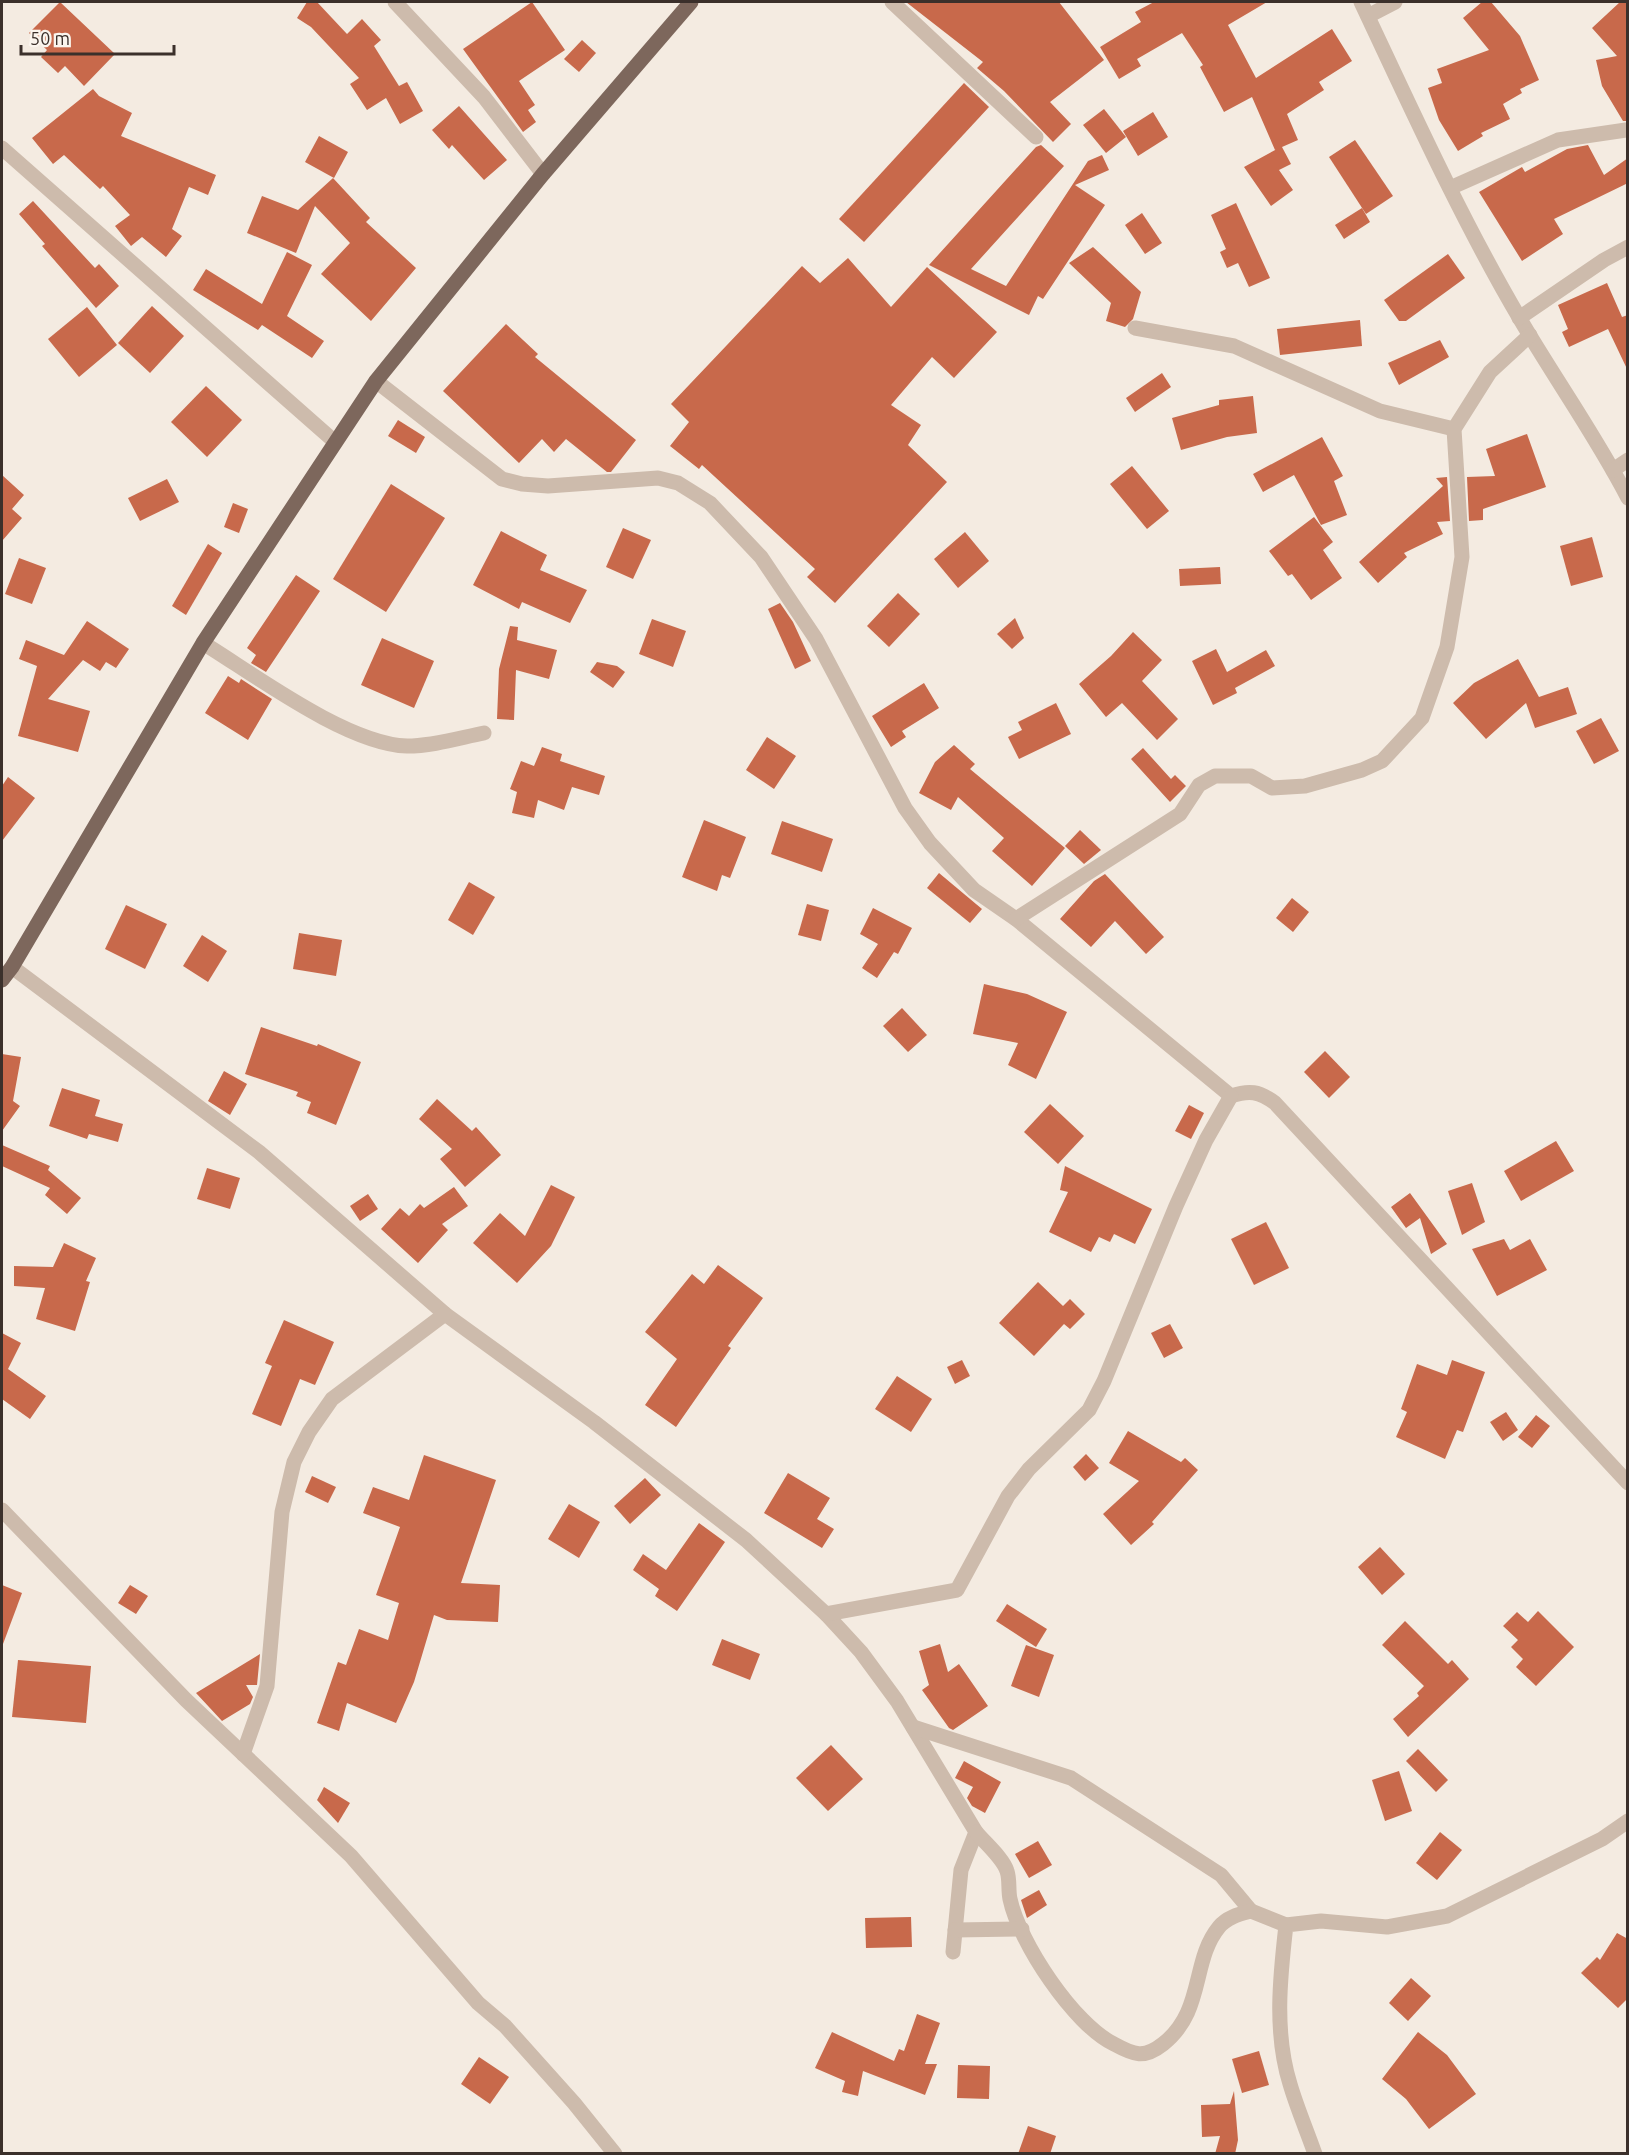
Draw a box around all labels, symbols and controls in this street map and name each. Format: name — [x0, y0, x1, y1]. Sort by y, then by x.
scale bar — [21, 18, 174, 56]
text: 50 m — [30, 28, 70, 48]

